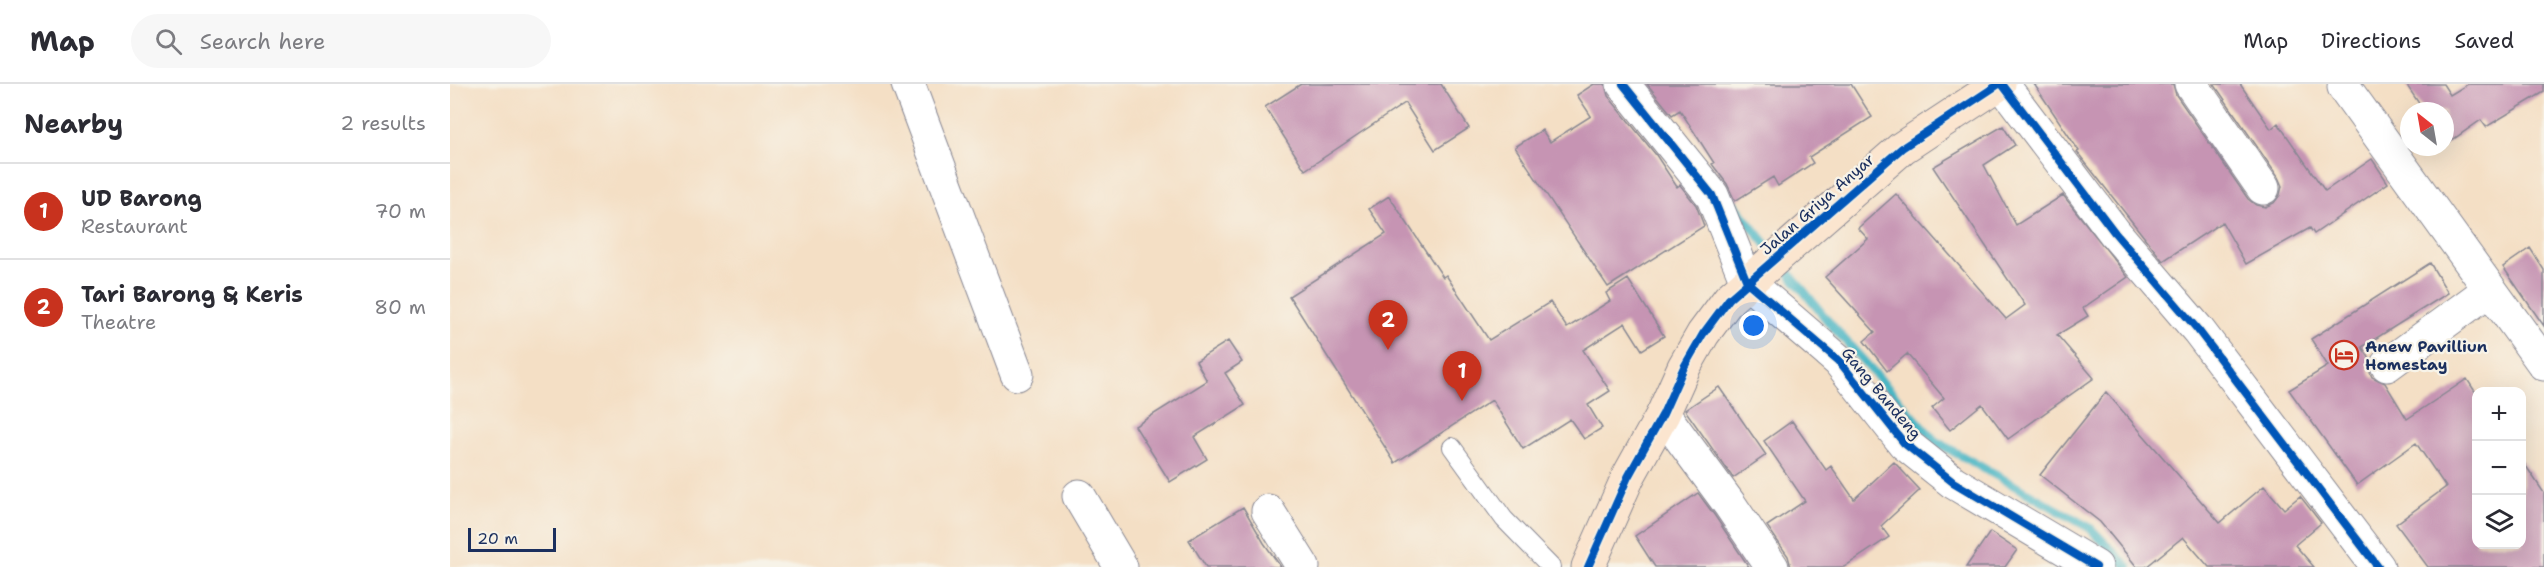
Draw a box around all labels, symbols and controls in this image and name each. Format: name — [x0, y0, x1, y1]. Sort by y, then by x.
search box — [131, 14, 551, 68]
text: Map — [30, 22, 95, 60]
icon: search — [152, 25, 185, 58]
text: Search here — [200, 27, 325, 56]
text: Map — [2243, 27, 2288, 55]
text: Directions — [2321, 27, 2421, 55]
text: Saved — [2454, 27, 2514, 55]
north arrow — [2400, 102, 2454, 156]
text: Nearby — [24, 106, 123, 141]
text: 2 results — [340, 110, 426, 136]
street label: Jalan Griya Anyar — [1756, 149, 1879, 260]
text: UD Barong — [81, 184, 202, 213]
text: 1 — [39, 198, 48, 224]
text: 70 m — [374, 198, 426, 224]
text: Restaurant — [81, 213, 188, 239]
text: Tari Barong & Keris — [81, 280, 303, 309]
text: 2 — [37, 294, 51, 320]
text: 80 m — [374, 294, 426, 320]
pin: 2 — [1368, 300, 1408, 350]
text: Theatre — [81, 309, 156, 335]
your location — [1739, 311, 1768, 340]
place label: Anew Pavilliun Homestay — [2365, 336, 2488, 375]
hotel icon: Anew Pavilliun Homestay — [2328, 339, 2360, 371]
street label: Gang Bandeng — [1837, 343, 1927, 444]
pin: 1 — [1442, 352, 1482, 401]
map controls — [2472, 387, 2526, 549]
button: + — [2472, 387, 2526, 441]
button: − — [2472, 441, 2526, 495]
button: layers — [2472, 495, 2526, 549]
scale bar — [468, 525, 556, 552]
text: 20 m — [477, 528, 518, 549]

